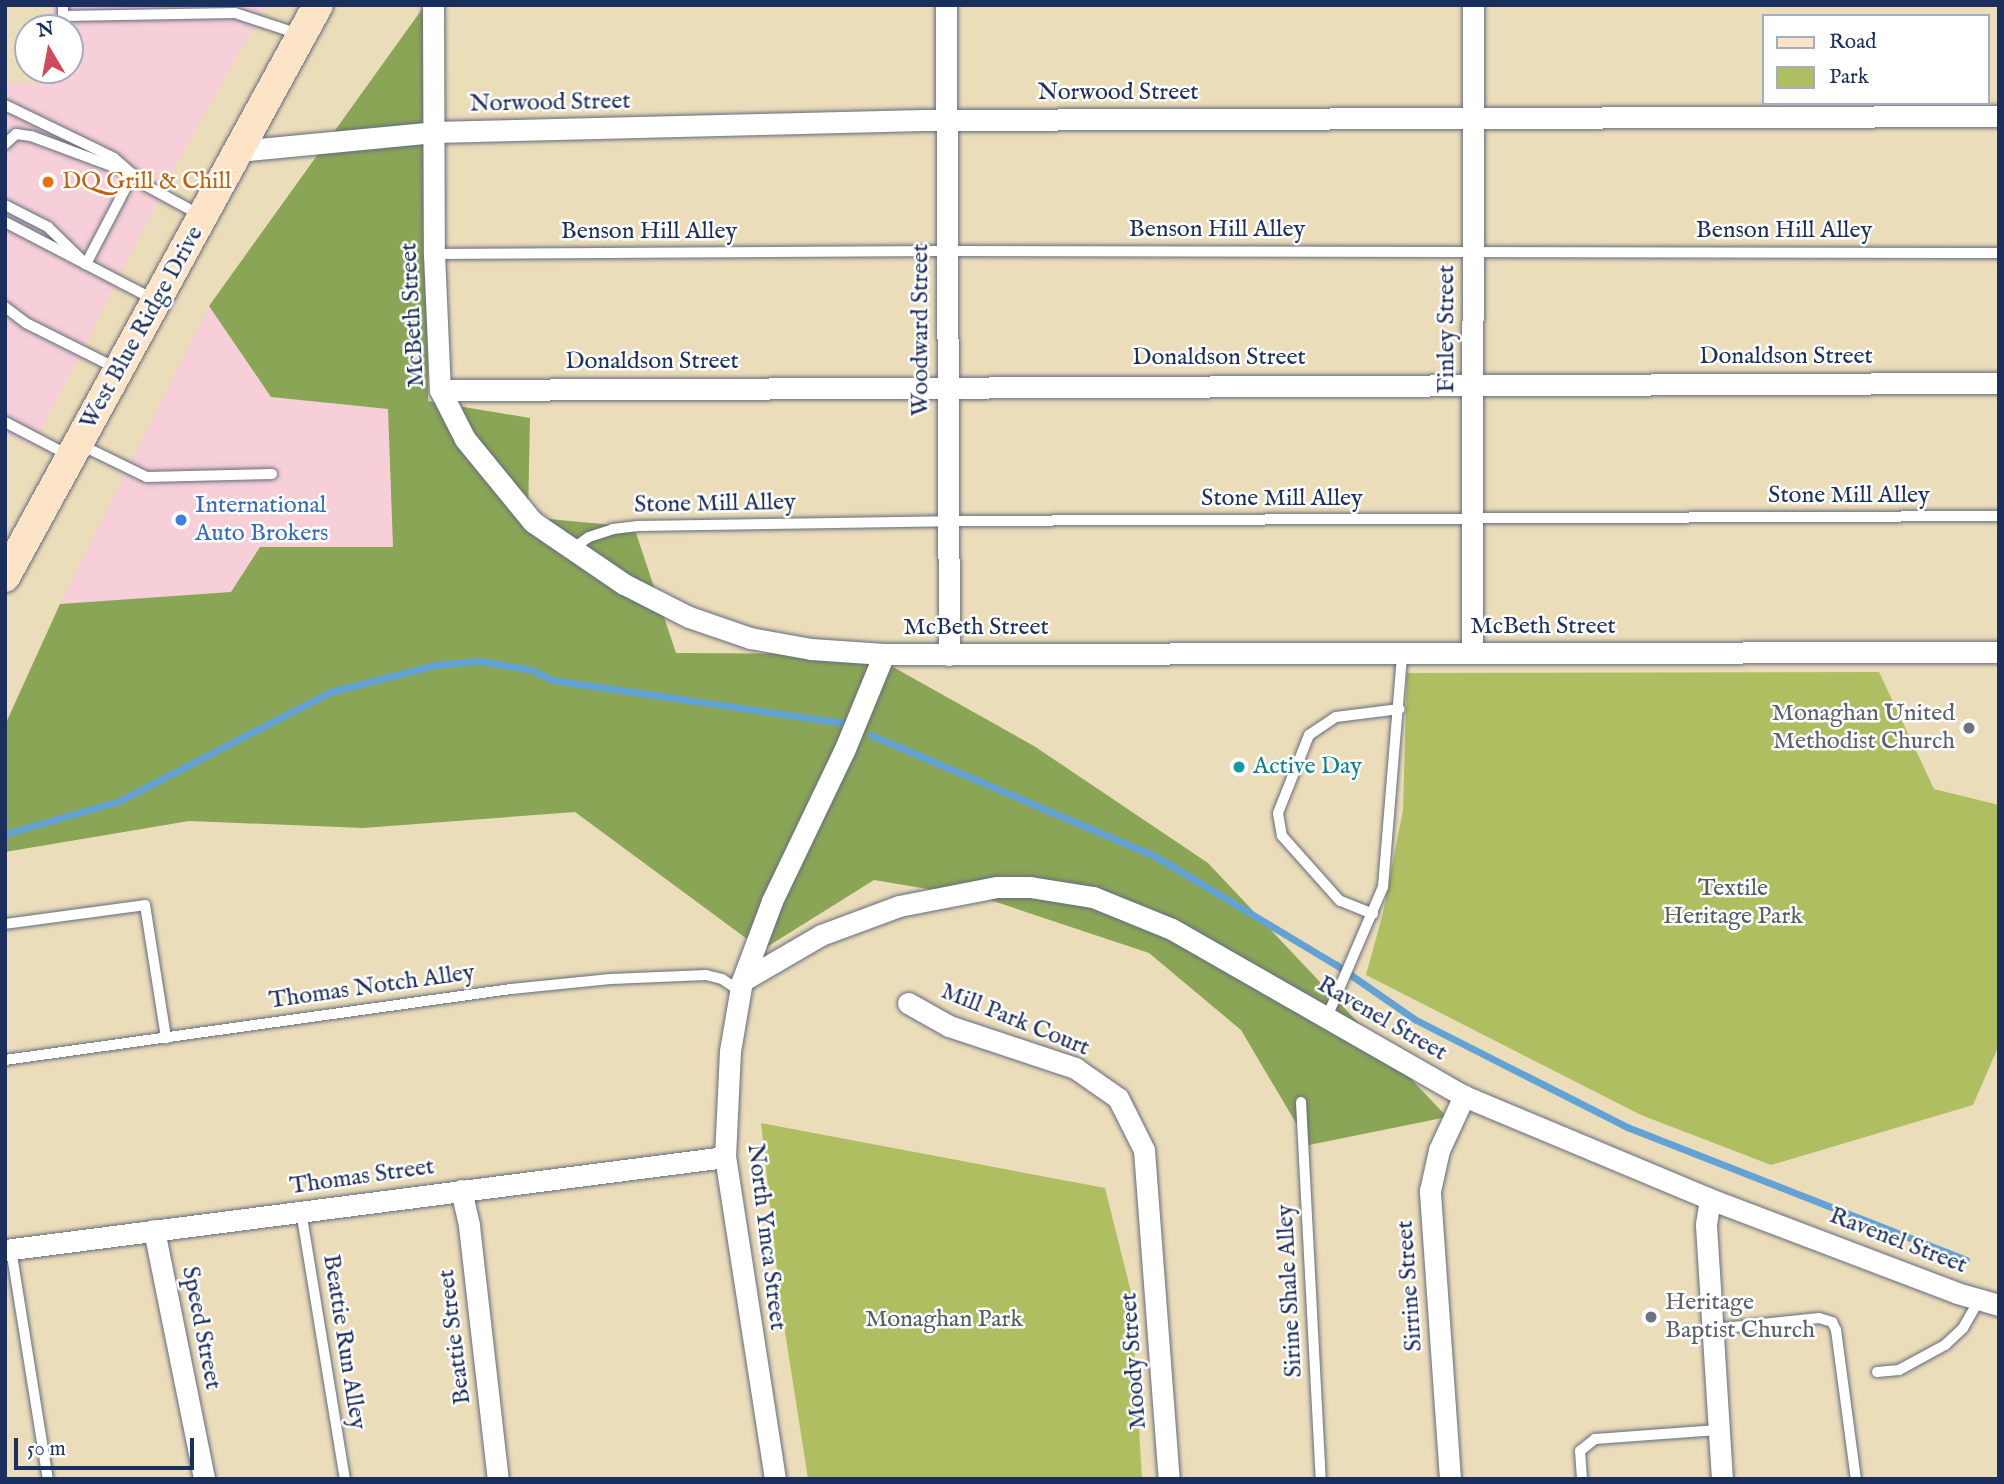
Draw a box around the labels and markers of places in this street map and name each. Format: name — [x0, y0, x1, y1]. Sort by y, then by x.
place label: DQ Grill & Chill — [62, 168, 232, 196]
marker: DQ Grill & Chill — [40, 174, 56, 190]
place label: International Auto Brokers — [195, 492, 328, 548]
marker: International Auto Brokers — [173, 512, 189, 528]
place label: Monaghan United Methodist Church — [1772, 700, 1955, 756]
marker: Monaghan United Methodist Church — [1961, 720, 1977, 736]
place label: Active Day — [1253, 753, 1362, 781]
marker: Active Day — [1231, 759, 1247, 775]
place label: Heritage Baptist Church — [1665, 1289, 1815, 1345]
marker: Heritage Baptist Church — [1643, 1309, 1659, 1325]

